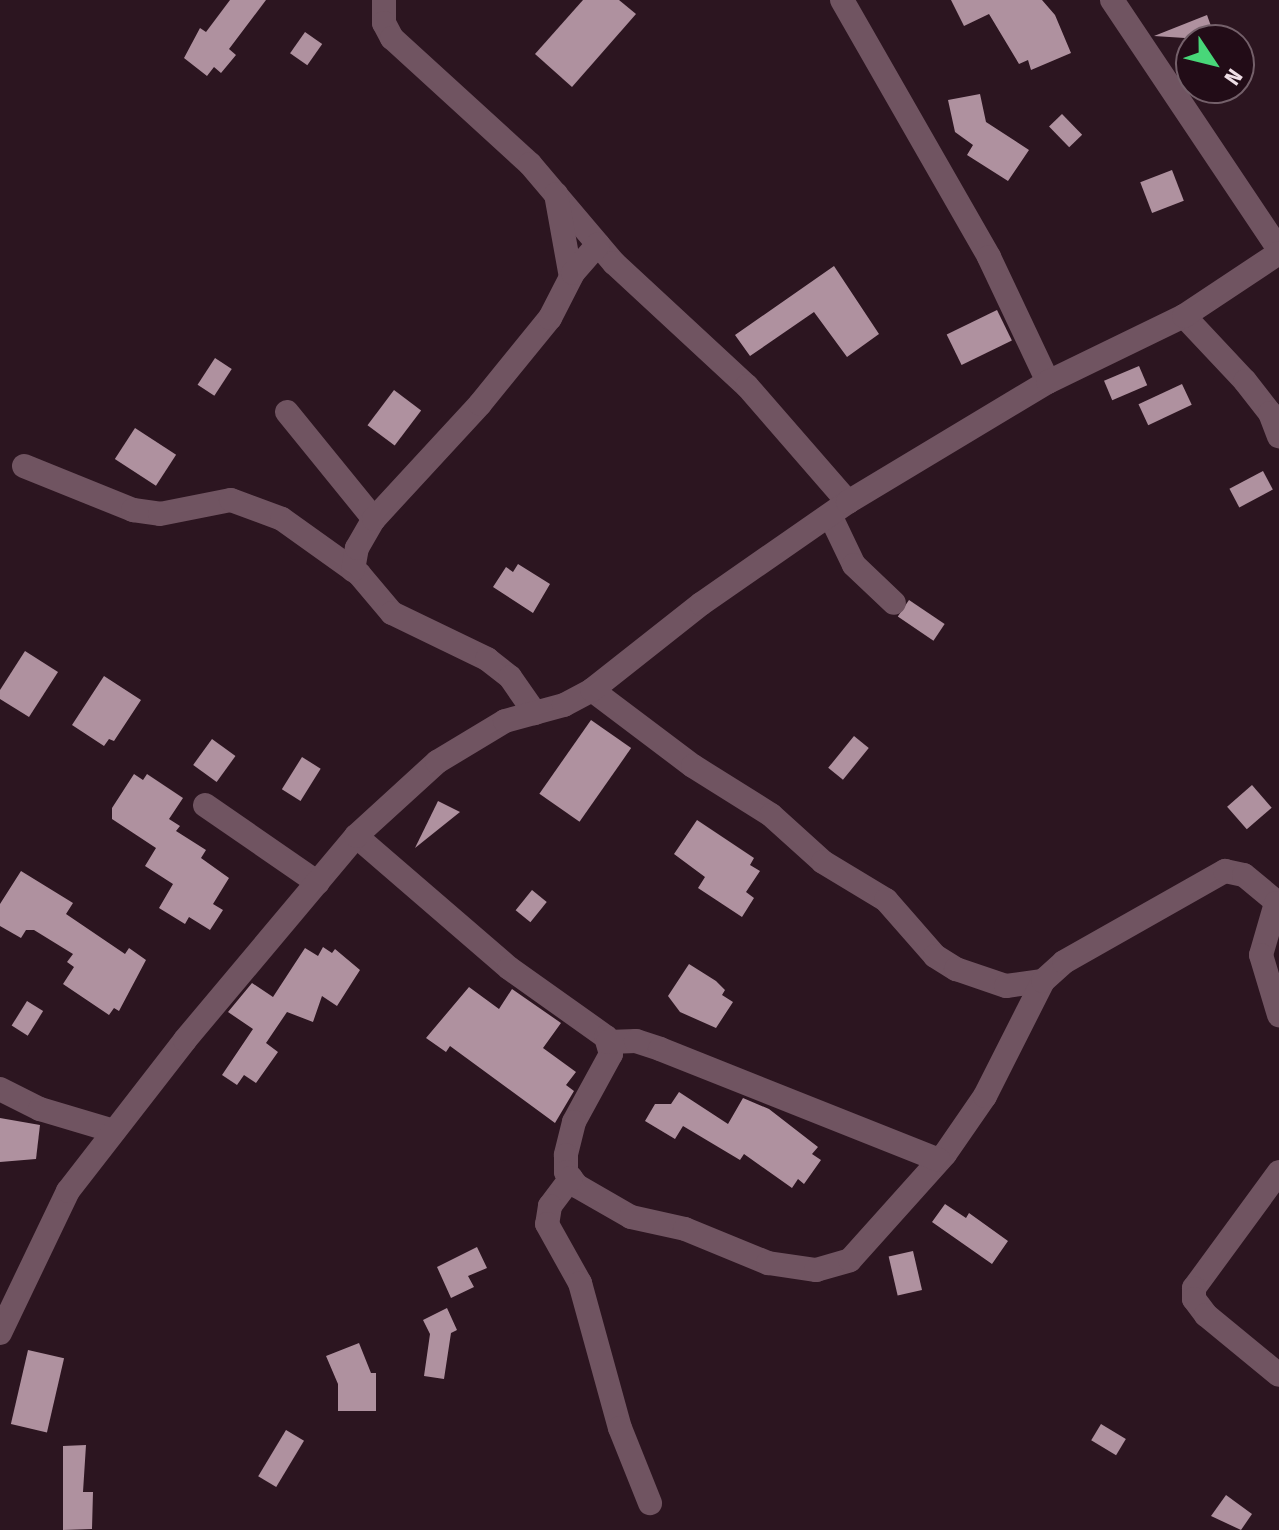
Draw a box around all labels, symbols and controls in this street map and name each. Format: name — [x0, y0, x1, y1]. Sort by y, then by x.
north arrow — [1175, 24, 1255, 104]
text: N — [1219, 64, 1248, 90]

